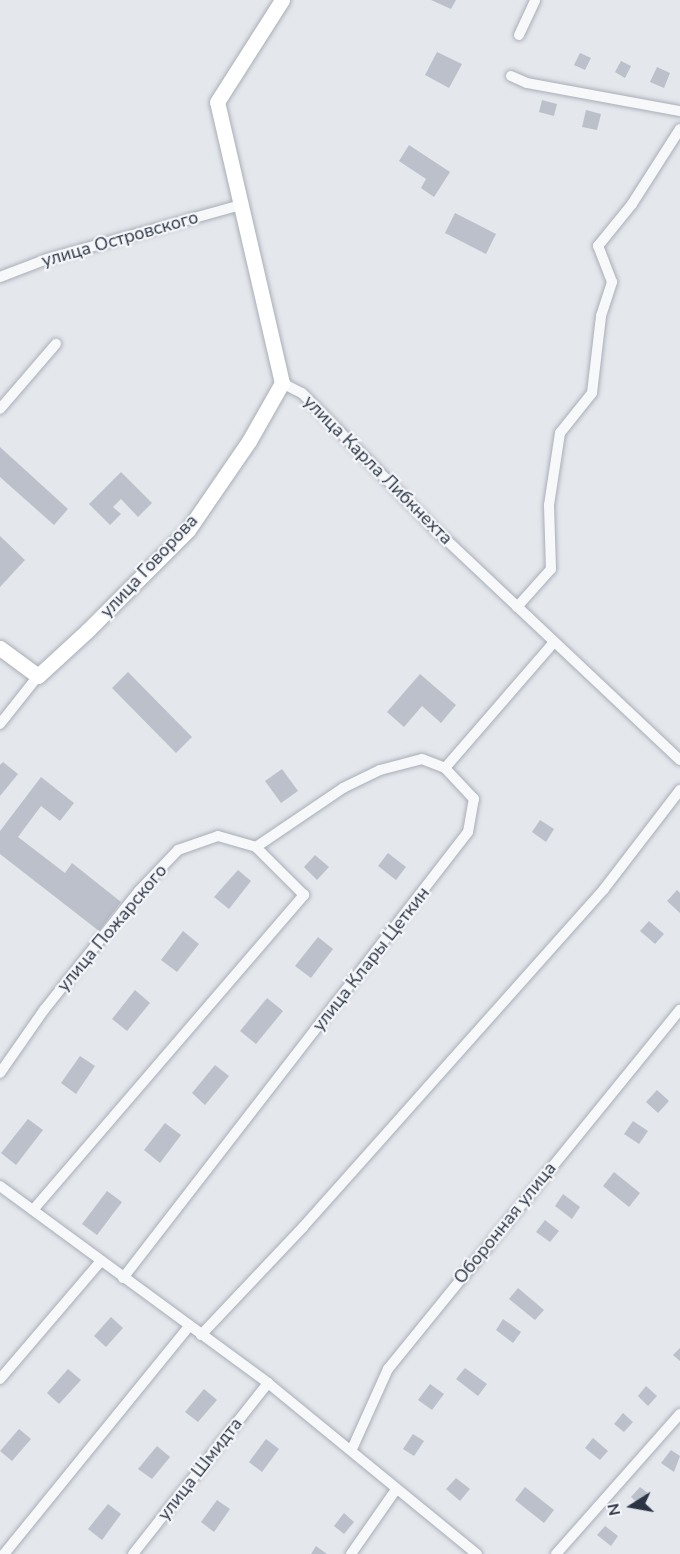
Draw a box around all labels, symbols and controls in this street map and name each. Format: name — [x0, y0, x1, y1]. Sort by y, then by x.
street label: улица Островского — [39, 206, 201, 272]
street label: улица Карла Либкнехта — [299, 391, 457, 549]
street label: улица Говорова — [96, 510, 202, 622]
street label: улица Пожарского — [53, 860, 171, 996]
street label: улица Клары Цеткин — [308, 882, 434, 1036]
street label: Оборонная улица — [449, 1158, 561, 1288]
street label: улица Шмидта — [153, 1413, 247, 1525]
north arrow — [602, 1476, 662, 1536]
text: N — [602, 1501, 626, 1517]

